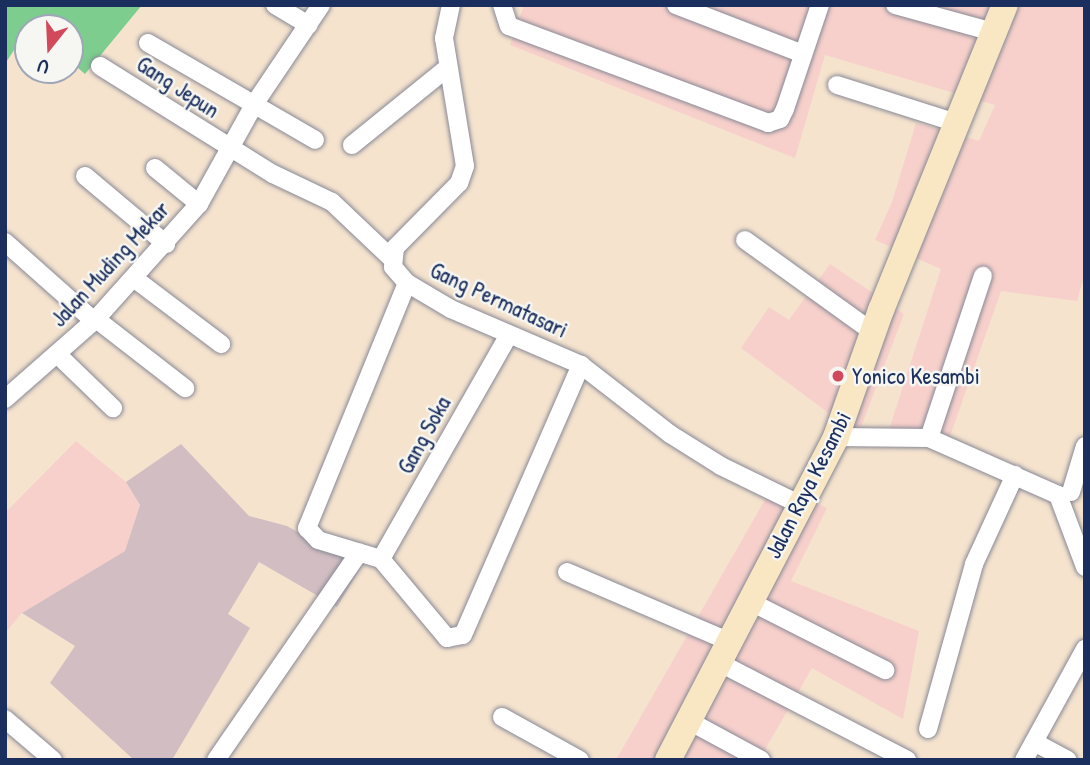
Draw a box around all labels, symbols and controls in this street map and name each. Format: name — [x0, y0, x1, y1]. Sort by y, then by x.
north arrow — [14, 14, 84, 84]
street label: Gang Jepun — [131, 50, 225, 124]
text: U — [34, 53, 52, 81]
street label: Jalan Muding Mekar — [45, 196, 175, 332]
street label: Gang Permatasari — [426, 256, 572, 344]
place label: Yonico Kesambi — [852, 362, 980, 390]
marker: Yonico Kesambi — [830, 368, 846, 384]
street label: Gang Soka — [391, 391, 457, 479]
street label: Jalan Raya Kesambi — [759, 407, 857, 563]

